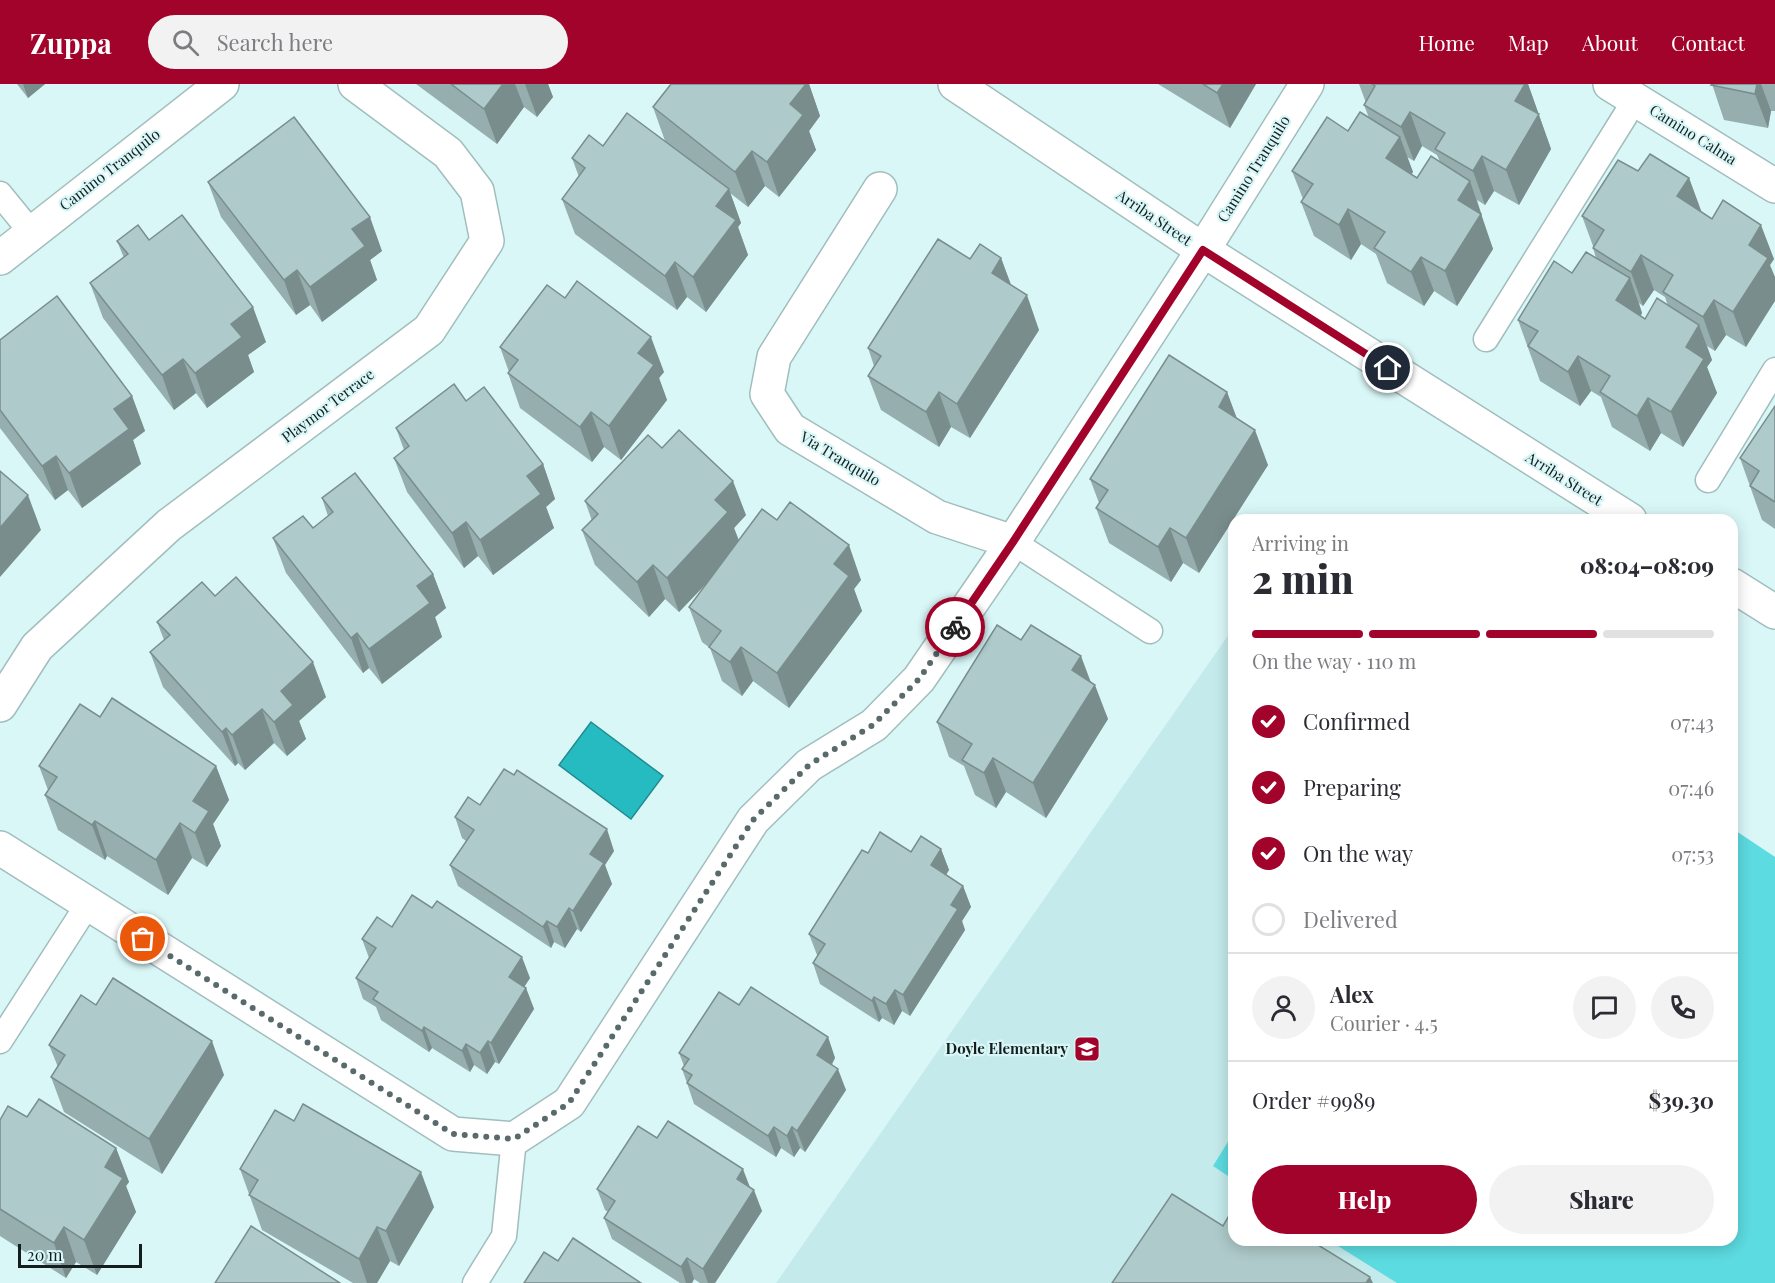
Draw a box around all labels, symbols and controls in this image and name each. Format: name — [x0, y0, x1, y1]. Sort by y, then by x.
search box — [148, 15, 568, 69]
text: Zuppa — [30, 24, 112, 61]
icon: search — [169, 26, 202, 59]
text: Search here — [217, 27, 333, 57]
text: Home — [1419, 28, 1475, 56]
text: Map — [1508, 28, 1549, 56]
text: About — [1582, 28, 1638, 56]
text: Contact — [1671, 28, 1745, 56]
street label: Camino Calma — [1646, 99, 1741, 169]
street label: Camino Tranquilo — [1212, 111, 1294, 226]
street label: Camino Tranquilo — [55, 124, 164, 215]
street label: Arriba Street — [1112, 184, 1197, 250]
pin — [1362, 342, 1413, 393]
icon: home — [1371, 351, 1404, 384]
street label: Playmor Terrace — [277, 364, 378, 447]
street label: Via Tranquilo — [796, 426, 884, 490]
street label: Arriba Street — [1522, 446, 1607, 510]
text: Arriving in — [1252, 529, 1349, 556]
text: 08:04–08:09 — [1580, 550, 1714, 580]
text: 2 min — [1252, 552, 1354, 604]
courier — [925, 597, 985, 657]
icon: bike — [939, 611, 972, 644]
text: On the way · 110 m — [1252, 647, 1416, 674]
icon: check — [1252, 705, 1285, 738]
text: Confirmed — [1303, 706, 1410, 736]
text: 07:43 — [1670, 708, 1714, 735]
icon: check — [1252, 771, 1285, 804]
text: Preparing — [1303, 772, 1401, 802]
text: 07:46 — [1668, 774, 1714, 801]
icon: check — [1252, 837, 1285, 870]
text: On the way — [1303, 838, 1413, 868]
text: 07:53 — [1671, 840, 1714, 867]
text: Delivered — [1303, 904, 1398, 934]
pin — [117, 913, 168, 964]
icon: bag — [126, 922, 159, 955]
button: person — [1252, 976, 1315, 1039]
button: chat — [1573, 976, 1636, 1039]
button: phone — [1651, 976, 1714, 1039]
text: Alex — [1330, 979, 1374, 1009]
text: Courier · 4.5 — [1330, 1009, 1438, 1036]
school or university icon: Doyle Elementary — [1072, 1034, 1102, 1064]
place label: Doyle Elementary — [946, 1038, 1068, 1058]
text: Order #9989 — [1252, 1085, 1375, 1115]
text: $39.30 — [1648, 1085, 1714, 1115]
button: Help — [1252, 1165, 1477, 1234]
button: Share — [1489, 1165, 1714, 1234]
scale bar — [18, 1241, 142, 1268]
text: 20 m — [27, 1244, 62, 1265]

